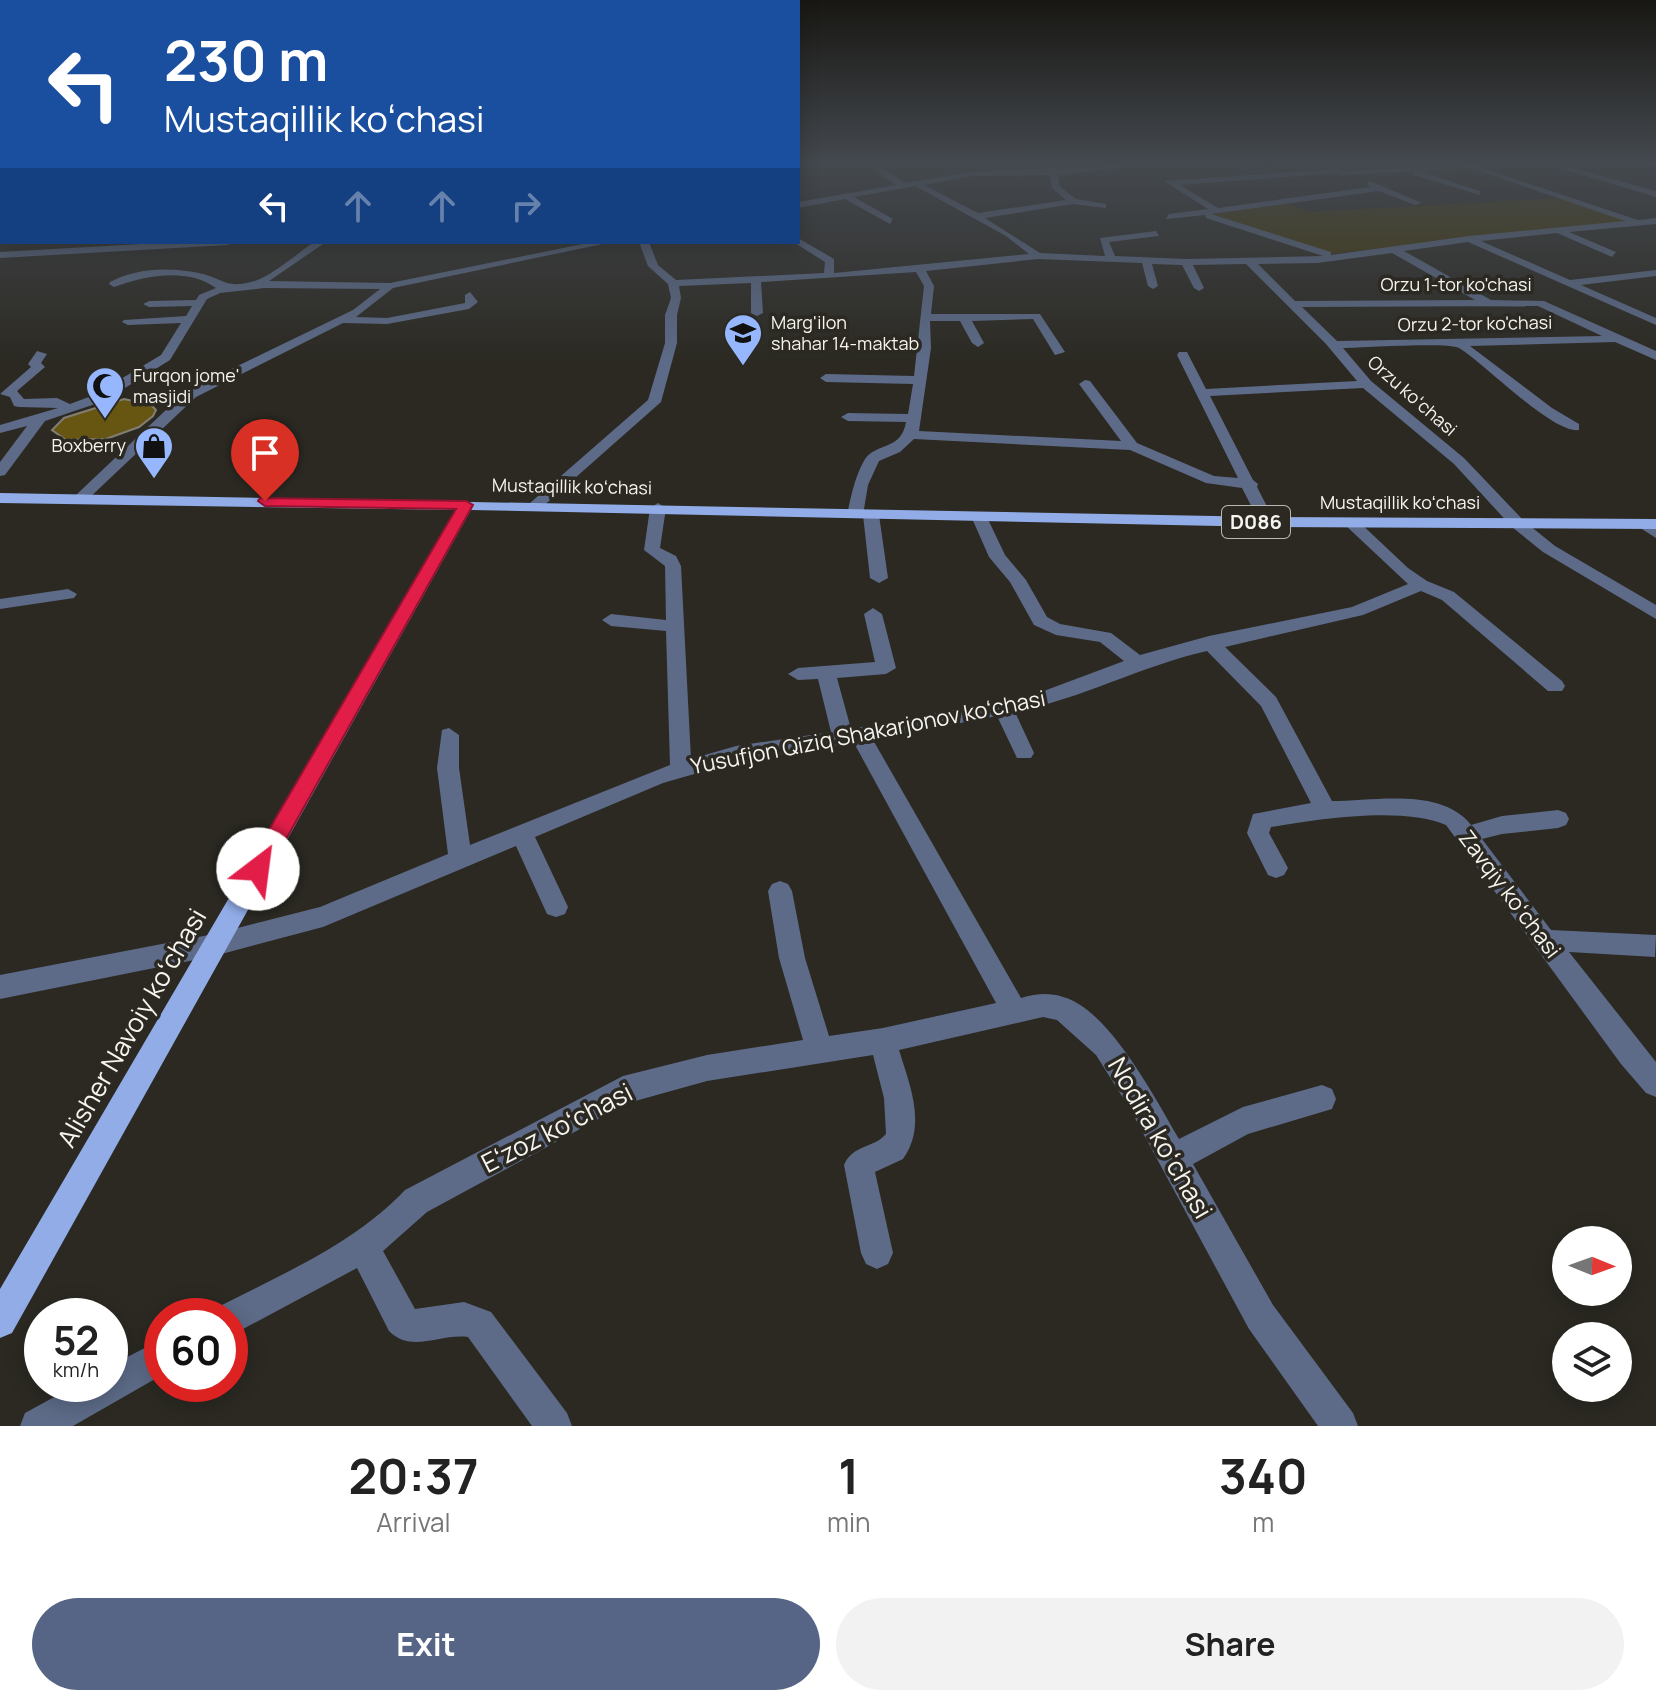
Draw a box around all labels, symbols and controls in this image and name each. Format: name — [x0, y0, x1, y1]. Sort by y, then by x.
text: 230 m — [164, 21, 328, 98]
icon: left — [32, 32, 136, 136]
text: Mustaqillik koʻchasi — [164, 94, 484, 143]
icon: left — [252, 184, 296, 228]
icon: ahead — [336, 184, 380, 228]
icon: ahead — [420, 184, 464, 228]
icon: right — [504, 184, 548, 228]
street label: Orzu 1-tor ko'chasi — [1380, 272, 1532, 296]
place label: Marg'ilon shahar 14-maktab — [771, 310, 919, 355]
street label: Orzu 2-tor ko'chasi — [1398, 310, 1552, 336]
school or university icon: Marg'ilon shahar 14-maktab — [722, 312, 764, 367]
street label: Orzu koʻchasi — [1363, 350, 1462, 441]
place label: Furqon jome' masjidi — [133, 363, 240, 408]
mosque icon: Furqon jome' masjidi — [84, 365, 126, 420]
pin — [231, 419, 299, 501]
shop icon: Boxberry — [133, 425, 175, 480]
icon: arrive — [243, 431, 287, 475]
place label: Boxberry — [51, 433, 126, 457]
street label: Mustaqillik koʻchasi — [492, 473, 652, 499]
street label: Mustaqillik koʻchasi — [1320, 490, 1480, 514]
road number: D086 — [1222, 506, 1290, 538]
street label: Yusufjon Qiziq Shakarjonov koʻchasi — [688, 683, 1048, 781]
street label: Zavqiy koʻchasi — [1452, 824, 1568, 964]
position arrow — [216, 827, 300, 911]
street label: Alisher Navoiy koʻchasi — [48, 902, 214, 1153]
street label: Nodira koʻchasi — [1100, 1050, 1222, 1225]
street label: Eʻzoz koʻchasi — [475, 1074, 638, 1181]
north arrow — [1552, 1226, 1632, 1306]
map controls — [1552, 1226, 1632, 1402]
speed limit sign: 60 — [144, 1298, 248, 1402]
text: 52 — [53, 1312, 99, 1367]
button: layers — [1552, 1322, 1632, 1402]
text: km/h — [53, 1356, 99, 1383]
text: 20:37 — [348, 1443, 479, 1508]
text: 1 — [838, 1443, 859, 1508]
text: 340 — [1219, 1443, 1308, 1508]
text: Arrival — [376, 1504, 451, 1540]
text: min — [827, 1504, 871, 1540]
text: m — [1252, 1504, 1274, 1540]
button: Exit — [32, 1598, 820, 1690]
button: Share — [836, 1598, 1624, 1690]

